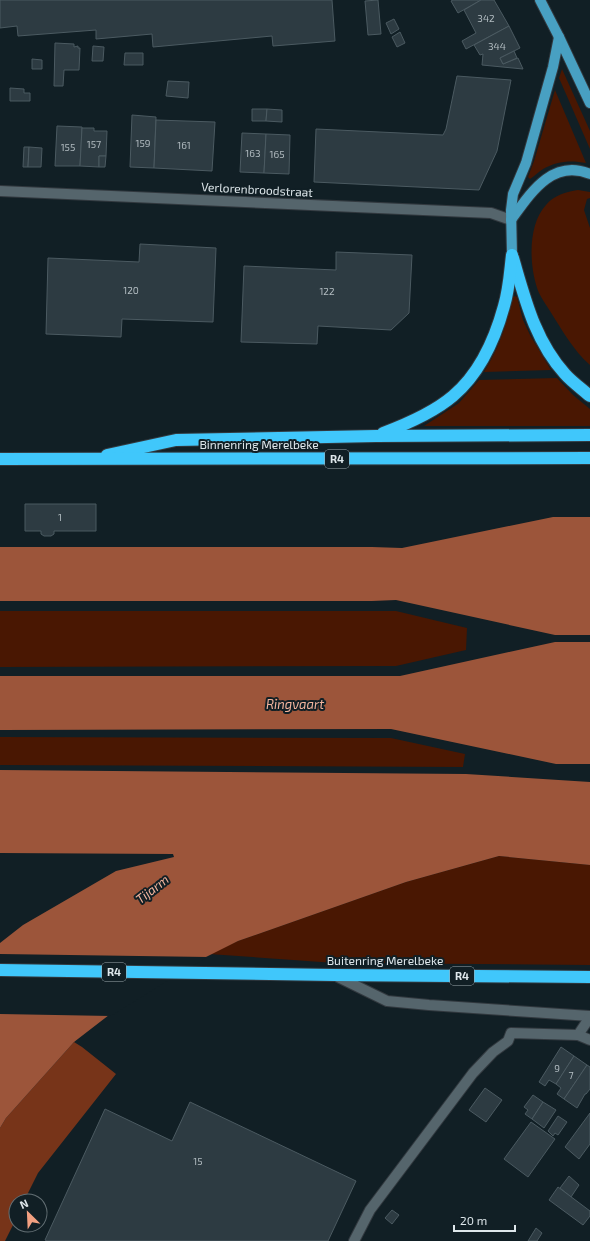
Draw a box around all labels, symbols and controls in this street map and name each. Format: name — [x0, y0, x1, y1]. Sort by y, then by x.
house number: 342 — [477, 12, 495, 24]
house number: 344 — [488, 40, 506, 52]
house number: 159 — [135, 137, 151, 149]
house number: 157 — [87, 138, 101, 150]
house number: 161 — [177, 139, 191, 151]
house number: 155 — [61, 141, 75, 153]
house number: 163 — [245, 147, 261, 159]
house number: 165 — [269, 148, 285, 160]
street label: Verlorenbroodstraat — [201, 179, 314, 199]
house number: 120 — [123, 284, 139, 296]
house number: 122 — [319, 285, 335, 297]
street label: Binnenring Merelbeke — [199, 437, 319, 451]
road number: R4 — [325, 450, 349, 468]
house number: 1 — [58, 511, 62, 523]
water label: Ringvaart — [266, 696, 324, 712]
water label: Tijarm — [132, 871, 172, 907]
street label: Buitenring Merelbeke — [327, 953, 443, 967]
road number: R4 — [102, 963, 126, 981]
road number: R4 — [450, 967, 474, 985]
house number: 9 — [554, 1062, 560, 1074]
house number: 7 — [568, 1069, 574, 1081]
house number: 15 — [193, 1155, 203, 1167]
north arrow — [8, 1193, 48, 1233]
text: N — [17, 1196, 30, 1211]
scale bar — [454, 1207, 515, 1233]
text: 20 m — [460, 1213, 487, 1227]

